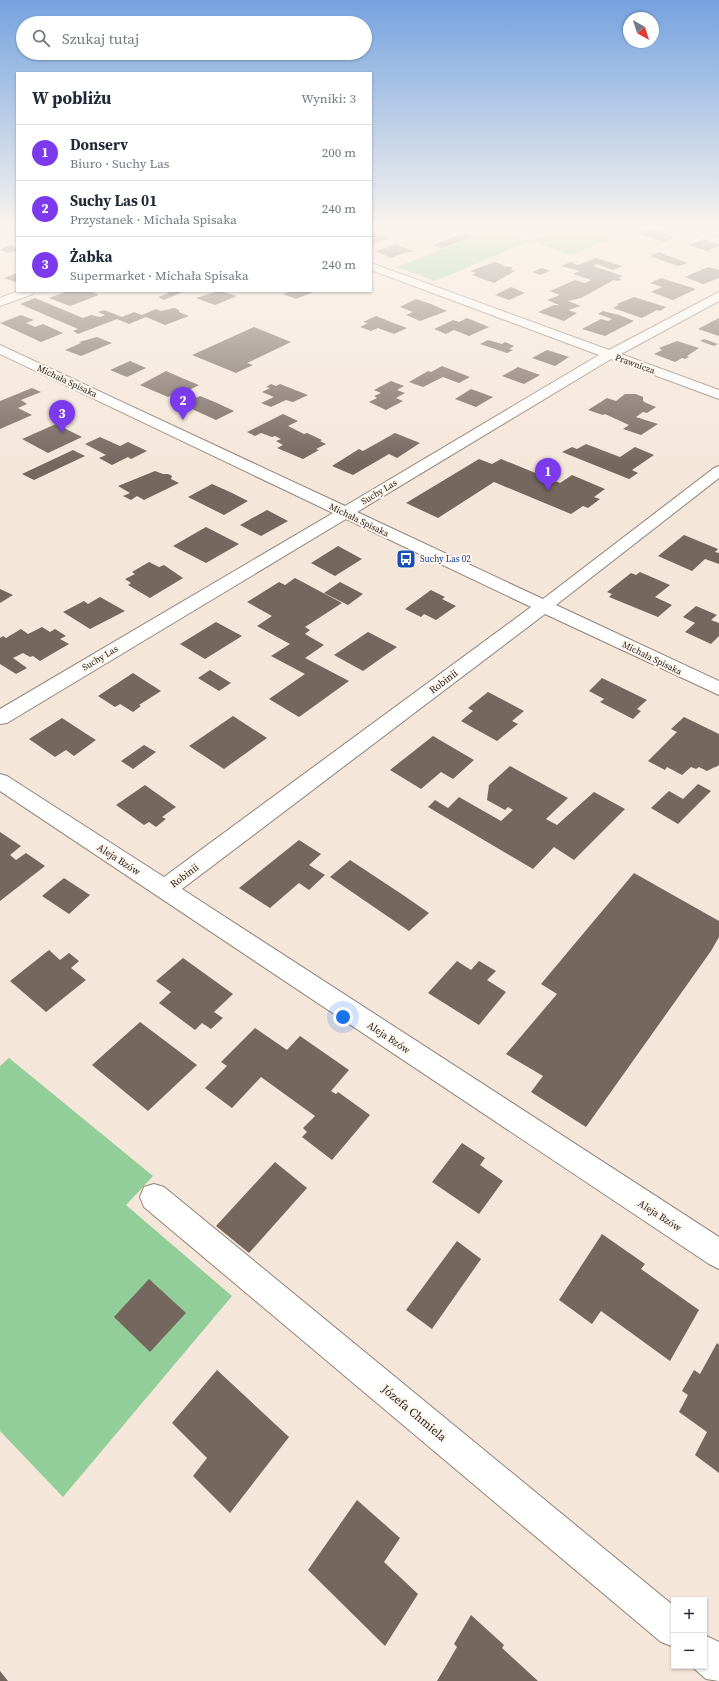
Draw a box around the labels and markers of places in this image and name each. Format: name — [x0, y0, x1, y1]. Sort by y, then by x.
pin: 2 — [170, 387, 196, 420]
pin: 3 — [49, 400, 75, 433]
pin: 1 — [535, 458, 561, 491]
bus stop icon: Suchy Las 02 — [395, 548, 417, 570]
place label: Suchy Las 02 — [420, 553, 471, 565]

